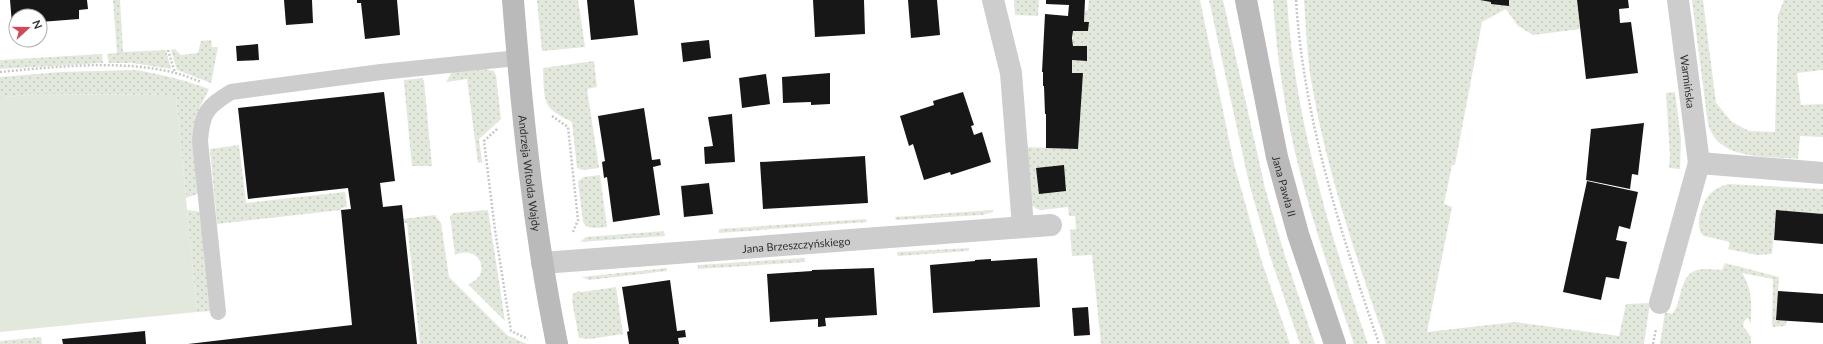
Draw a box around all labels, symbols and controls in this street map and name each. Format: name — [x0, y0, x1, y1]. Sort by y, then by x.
north arrow — [8, 8, 48, 48]
text: N — [30, 18, 45, 31]
street label: Warmińska — [1679, 54, 1698, 109]
street label: Andrzeja Witolda Wajdy — [517, 114, 544, 232]
street label: Jana Pawła II — [1270, 154, 1299, 218]
street label: Jana Brzeszczyńskiego — [742, 233, 851, 255]

